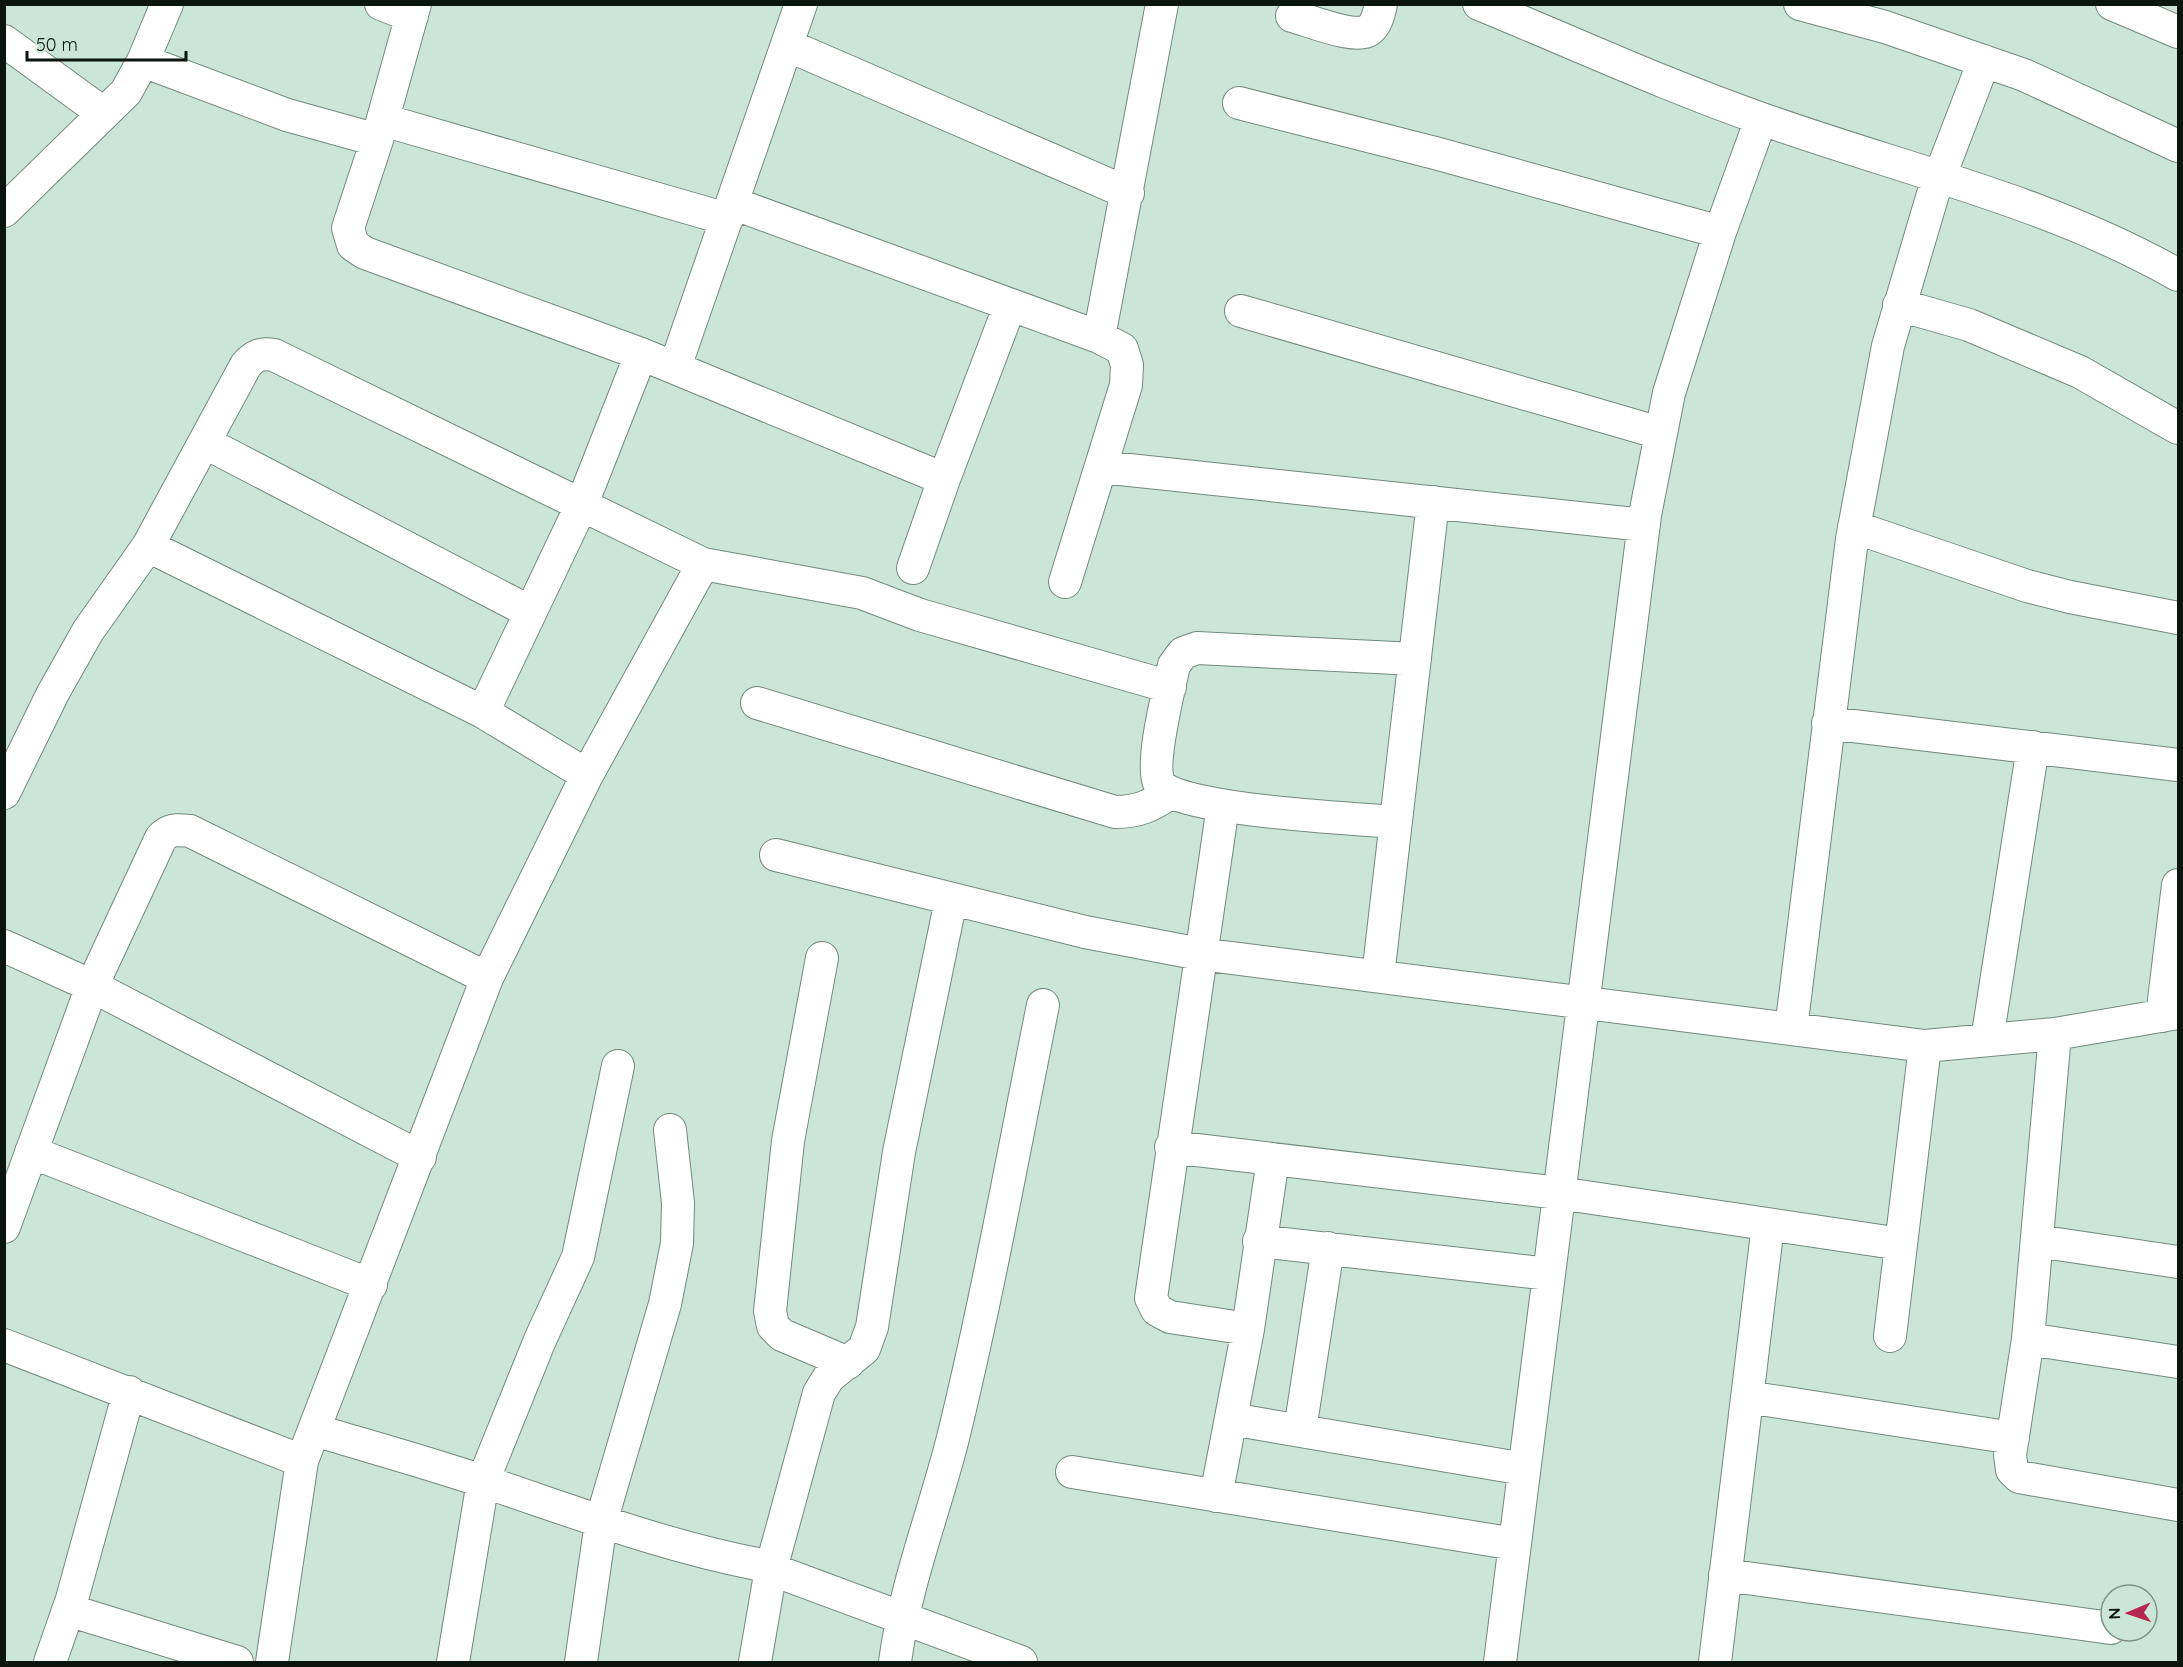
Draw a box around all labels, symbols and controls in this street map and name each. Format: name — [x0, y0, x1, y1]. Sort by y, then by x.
scale bar — [27, 24, 186, 62]
text: 50 m — [36, 33, 78, 56]
north arrow — [2099, 1583, 2159, 1643]
text: N — [2104, 1607, 2124, 1620]

